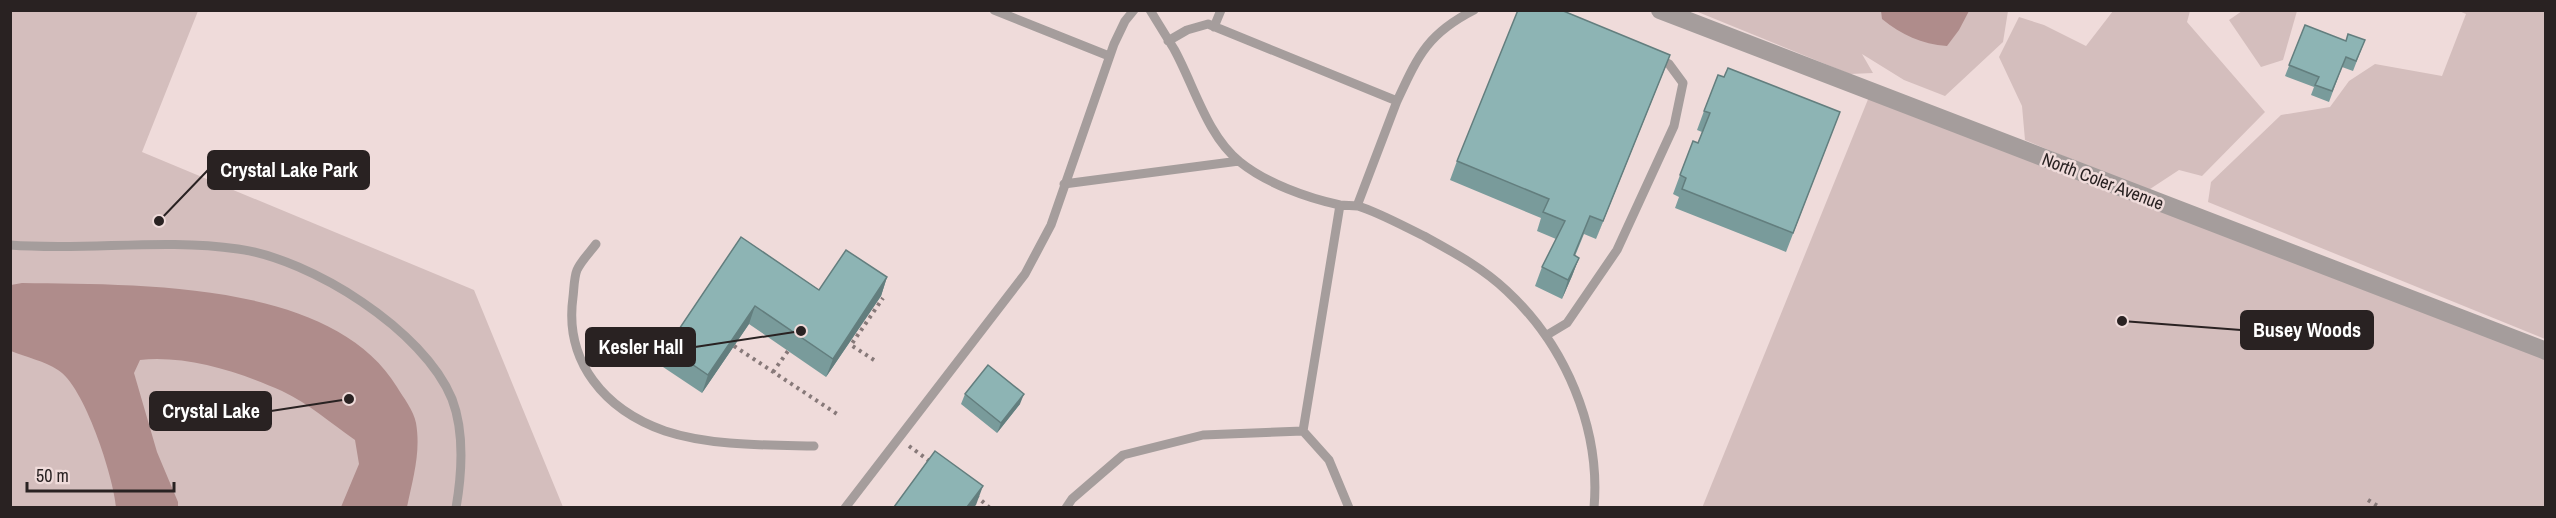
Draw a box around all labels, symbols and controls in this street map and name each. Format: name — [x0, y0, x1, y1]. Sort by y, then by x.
street label: North Coler Avenue — [2039, 146, 2167, 216]
callout: Crystal Lake Park — [208, 151, 369, 189]
text: Crystal Lake Park — [220, 156, 359, 183]
callout: Busey Woods — [2241, 311, 2373, 349]
text: Busey Woods — [2253, 316, 2361, 343]
callout: Kesler Hall — [586, 328, 695, 366]
text: Kesler Hall — [599, 333, 683, 360]
callout: Crystal Lake — [150, 392, 271, 430]
text: Crystal Lake — [162, 397, 260, 424]
scale bar — [27, 455, 174, 493]
text: 50 m — [36, 463, 69, 488]

